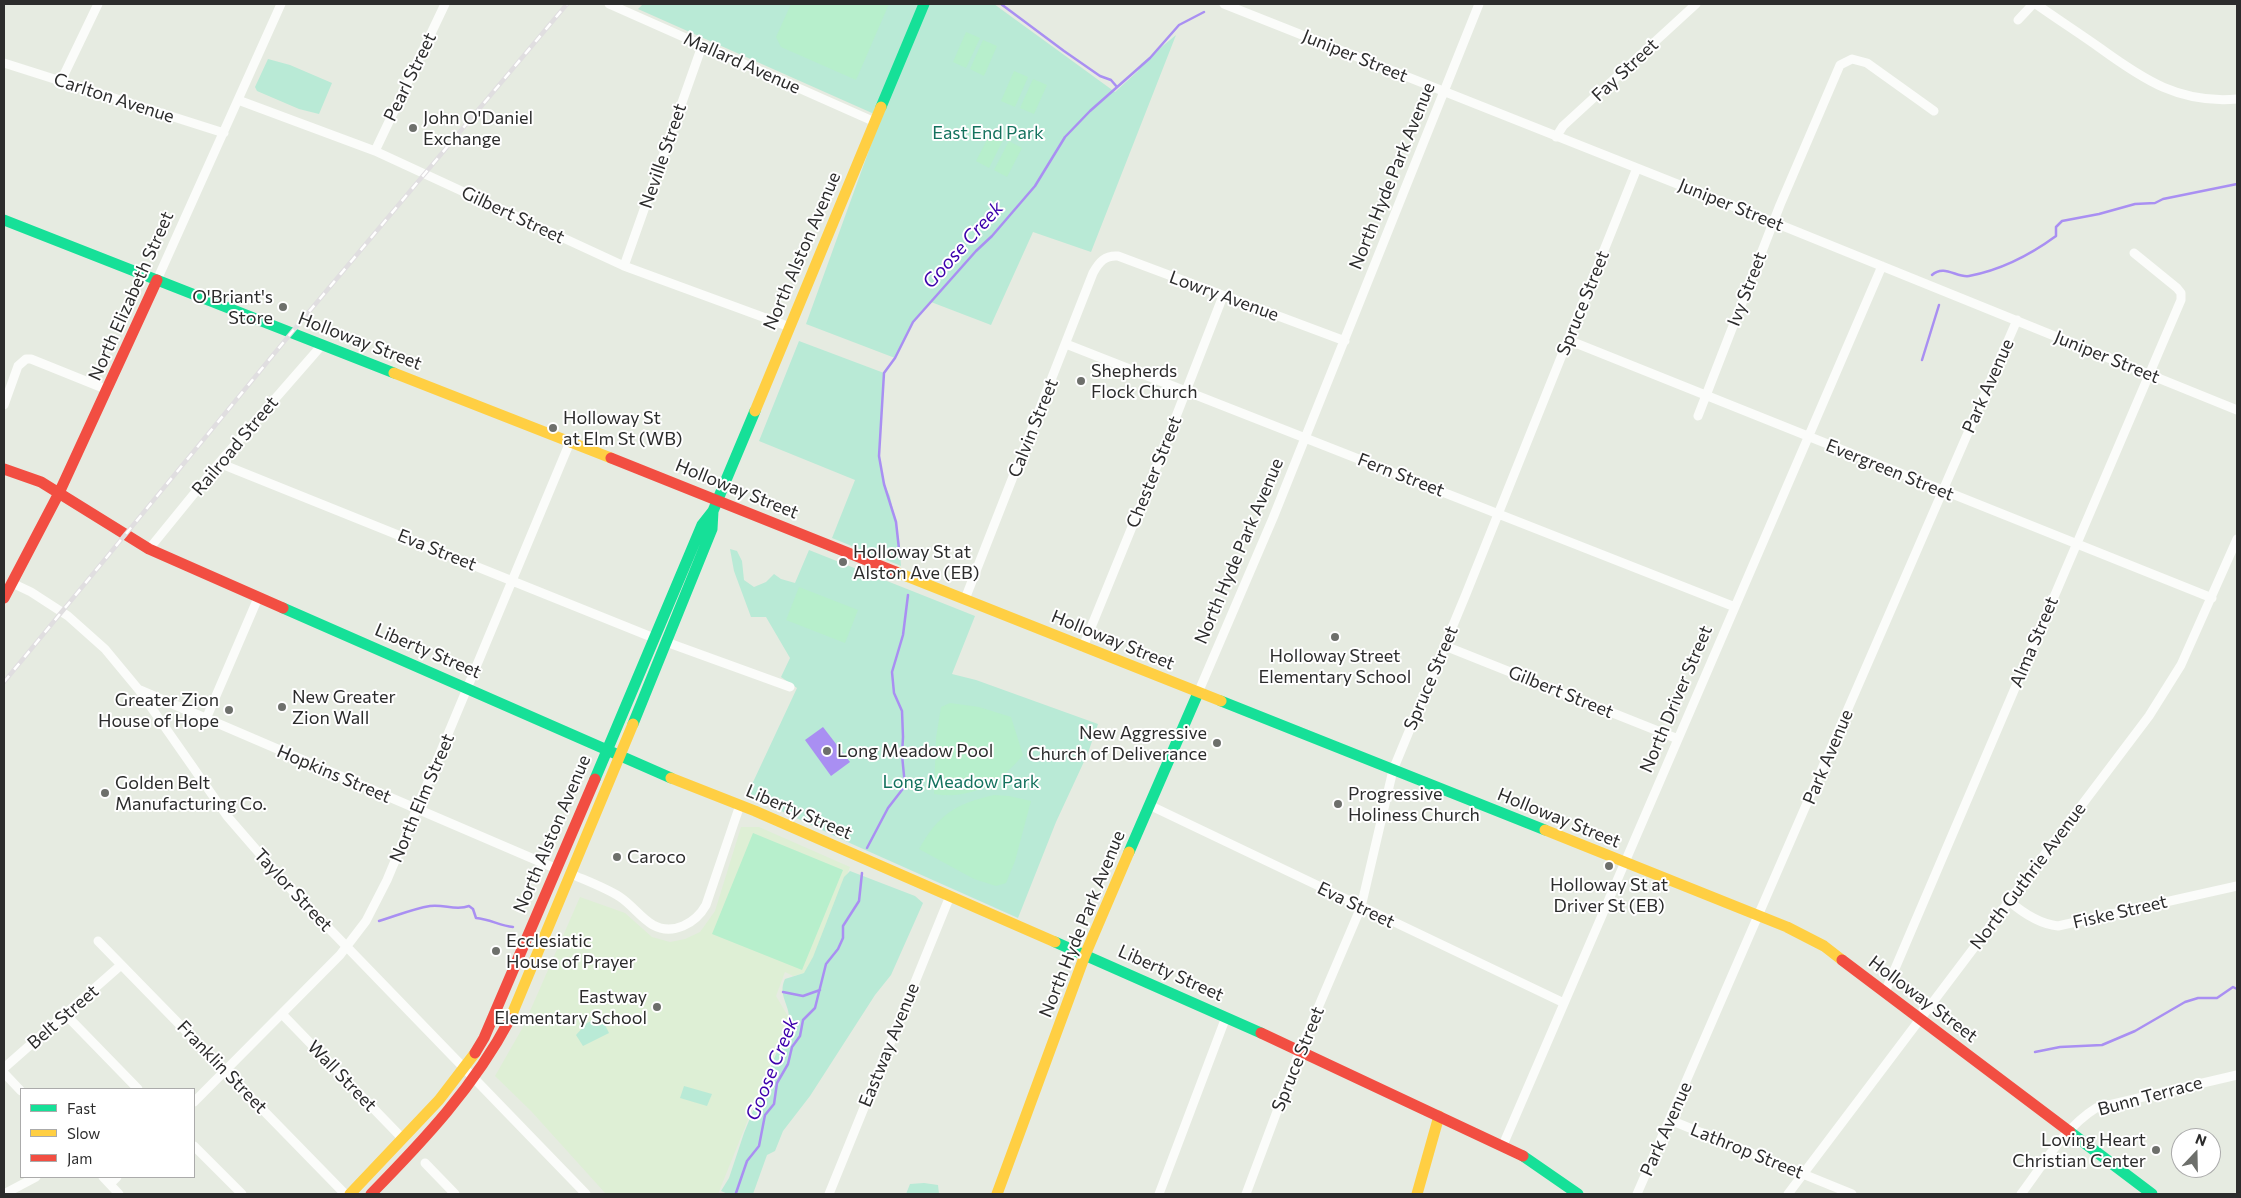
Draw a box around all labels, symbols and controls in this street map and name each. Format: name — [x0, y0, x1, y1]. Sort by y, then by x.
street label: Juniper Street — [1299, 25, 1411, 87]
street label: Mallard Avenue — [680, 28, 804, 98]
street label: Pearl Street — [379, 29, 441, 125]
street label: Fay Street — [1587, 34, 1663, 106]
street label: Carlton Avenue — [51, 68, 177, 128]
street label: North Hyde Park Avenue — [1345, 79, 1439, 273]
street label: Neville Street — [635, 101, 691, 211]
place label: John O'Daniel Exchange — [423, 107, 533, 150]
marker: John O'Daniel Exchange — [407, 122, 419, 134]
park label: East End Park — [932, 122, 1044, 144]
street label: North Alston Avenue — [759, 169, 845, 333]
street label: Juniper Street — [1675, 174, 1787, 236]
street label: Gilbert Street — [458, 182, 568, 248]
water label: Goose Creek — [918, 197, 1008, 293]
street label: North Elizabeth Street — [84, 208, 178, 384]
street label: Spruce Street — [1552, 247, 1614, 359]
street label: Ivy Street — [1723, 249, 1771, 329]
street label: Lowry Avenue — [1166, 266, 1282, 326]
place label: O'Briant's Store — [192, 286, 273, 328]
marker: O'Briant's Store — [277, 301, 289, 313]
street label: Holloway Street — [295, 307, 425, 375]
street label: Juniper Street — [2051, 326, 2163, 388]
street label: Park Avenue — [1958, 335, 2018, 437]
place label: Shepherds Flock Church — [1091, 360, 1198, 402]
street label: Calvin Street — [1003, 375, 1063, 481]
marker: Shepherds Flock Church — [1075, 375, 1087, 387]
street label: Railroad Street — [187, 392, 283, 500]
place label: Holloway St at Elm St (WB) — [563, 407, 682, 449]
street label: Chester Street — [1122, 413, 1186, 531]
marker: Holloway St at Elm St (WB) — [547, 422, 559, 434]
street label: Evergreen Street — [1823, 434, 1957, 506]
street label: Fern Street — [1355, 449, 1447, 501]
street label: Holloway Street — [672, 454, 802, 524]
street label: North Hyde Park Avenue — [1190, 455, 1288, 647]
street label: Eva Street — [394, 524, 480, 576]
place label: Holloway St at Alston Ave (EB) — [853, 541, 979, 584]
marker: Holloway St at Alston Ave (EB) — [837, 556, 849, 568]
street label: Alma Street — [2005, 593, 2063, 691]
street label: Holloway Street — [1048, 605, 1178, 675]
street label: Liberty Street — [372, 619, 484, 683]
street label: North Driver Street — [1635, 622, 1717, 776]
street label: Spruce Street — [1399, 623, 1463, 733]
marker: Holloway Street Elementary School — [1329, 631, 1341, 643]
place label: Holloway Street Elementary School — [1259, 645, 1411, 688]
street label: Gilbert Street — [1505, 661, 1617, 723]
place label: New Greater Zion Wall — [292, 686, 396, 729]
place label: Greater Zion House of Hope — [98, 689, 219, 732]
marker: New Greater Zion Wall — [276, 701, 288, 713]
marker: Greater Zion House of Hope — [223, 704, 235, 716]
street label: Park Avenue — [1798, 706, 1858, 808]
place label: New Aggressive Church of Deliverance — [1028, 722, 1207, 764]
street label: North Elm Street — [385, 730, 459, 866]
marker: New Aggressive Church of Deliverance — [1211, 737, 1223, 749]
street label: Hopkins Street — [274, 740, 394, 808]
place label: Long Meadow Pool — [837, 740, 993, 762]
marker: Long Meadow Pool — [821, 745, 833, 757]
street label: North Alston Avenue — [509, 752, 595, 916]
park label: Long Meadow Park — [882, 771, 1040, 793]
place label: Golden Belt Manufacturing Co. — [115, 772, 267, 814]
street label: Liberty Street — [743, 780, 855, 844]
place label: Progressive Holiness Church — [1348, 783, 1480, 826]
street label: Holloway Street — [1494, 783, 1624, 853]
marker: Golden Belt Manufacturing Co. — [99, 787, 111, 799]
marker: Progressive Holiness Church — [1332, 798, 1344, 810]
street label: North Guthrie Avenue — [1966, 798, 2090, 954]
street label: North Hyde Park Avenue — [1035, 827, 1129, 1021]
street label: Taylor Street — [249, 844, 337, 936]
place label: Caroco — [627, 846, 686, 868]
marker: Caroco — [611, 851, 623, 863]
marker: Holloway St at Driver St (EB) — [1603, 860, 1615, 872]
place label: Holloway St at Driver St (EB) — [1550, 874, 1668, 916]
street label: Eva Street — [1314, 877, 1398, 933]
street label: Fiske Street — [2071, 891, 2169, 933]
place label: Ecclesiatic House of Prayer — [506, 930, 636, 972]
street label: Liberty Street — [1115, 940, 1227, 1006]
marker: Ecclesiatic House of Prayer — [490, 945, 502, 957]
street label: Holloway Street — [1864, 951, 1982, 1047]
street label: Belt Street — [23, 980, 103, 1054]
street label: Eastway Avenue — [854, 980, 924, 1110]
place label: Eastway Elementary School — [494, 986, 647, 1028]
marker: Eastway Elementary School — [651, 1001, 663, 1013]
street label: Spruce Street — [1267, 1003, 1329, 1115]
water label: Goose Creek — [741, 1014, 803, 1124]
street label: Franklin Street — [172, 1016, 272, 1118]
street label: Wall Street — [303, 1036, 381, 1116]
street label: Bunn Terrace — [2095, 1072, 2205, 1120]
street label: Park Avenue — [1636, 1078, 1696, 1180]
legend — [20, 1088, 195, 1178]
text: Fast — [67, 1099, 96, 1117]
street label: Lathrop Street — [1687, 1119, 1807, 1183]
text: Slow — [67, 1124, 100, 1142]
north arrow — [2171, 1128, 2221, 1178]
place label: Loving Heart Christian Center — [2012, 1129, 2146, 1172]
text: N — [2193, 1130, 2209, 1149]
marker: Loving Heart Christian Center — [2150, 1144, 2162, 1156]
text: Jam — [67, 1149, 92, 1167]

